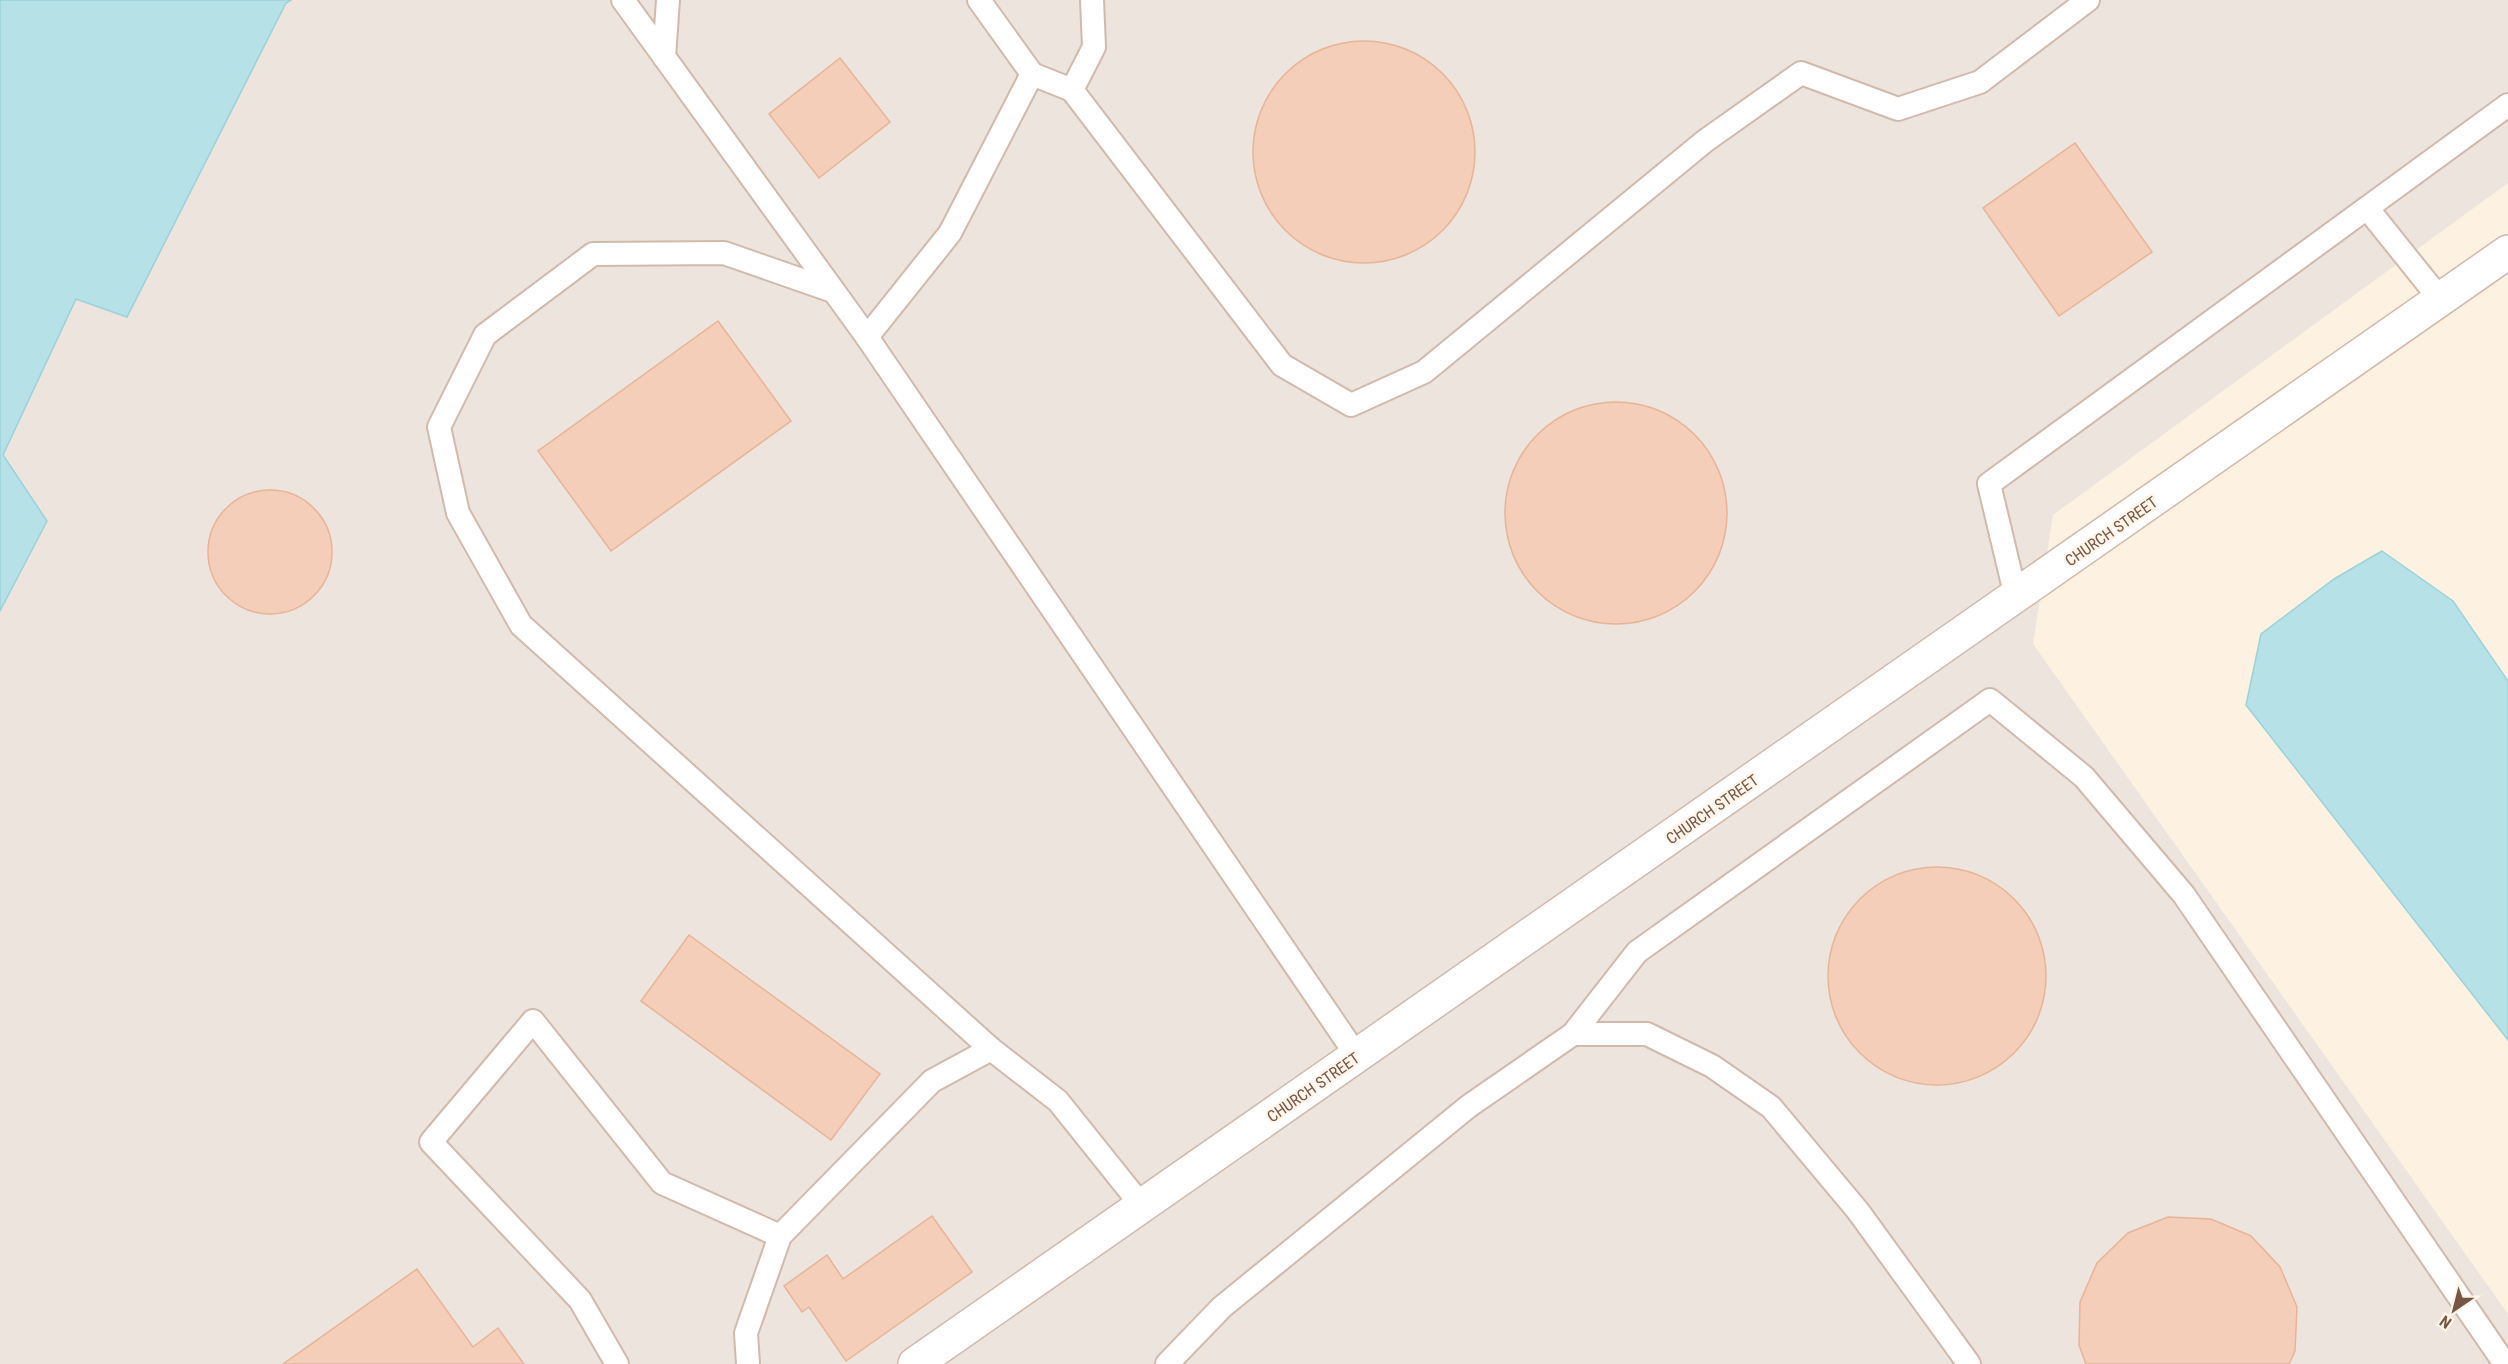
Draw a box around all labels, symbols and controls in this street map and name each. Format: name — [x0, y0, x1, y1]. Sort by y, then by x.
street label: CHURCH STREET — [2061, 492, 2161, 570]
street label: CHURCH STREET — [1662, 770, 1762, 848]
street label: CHURCH STREET — [1263, 1048, 1363, 1126]
north arrow — [2424, 1280, 2484, 1340]
text: N — [2436, 1311, 2455, 1332]

